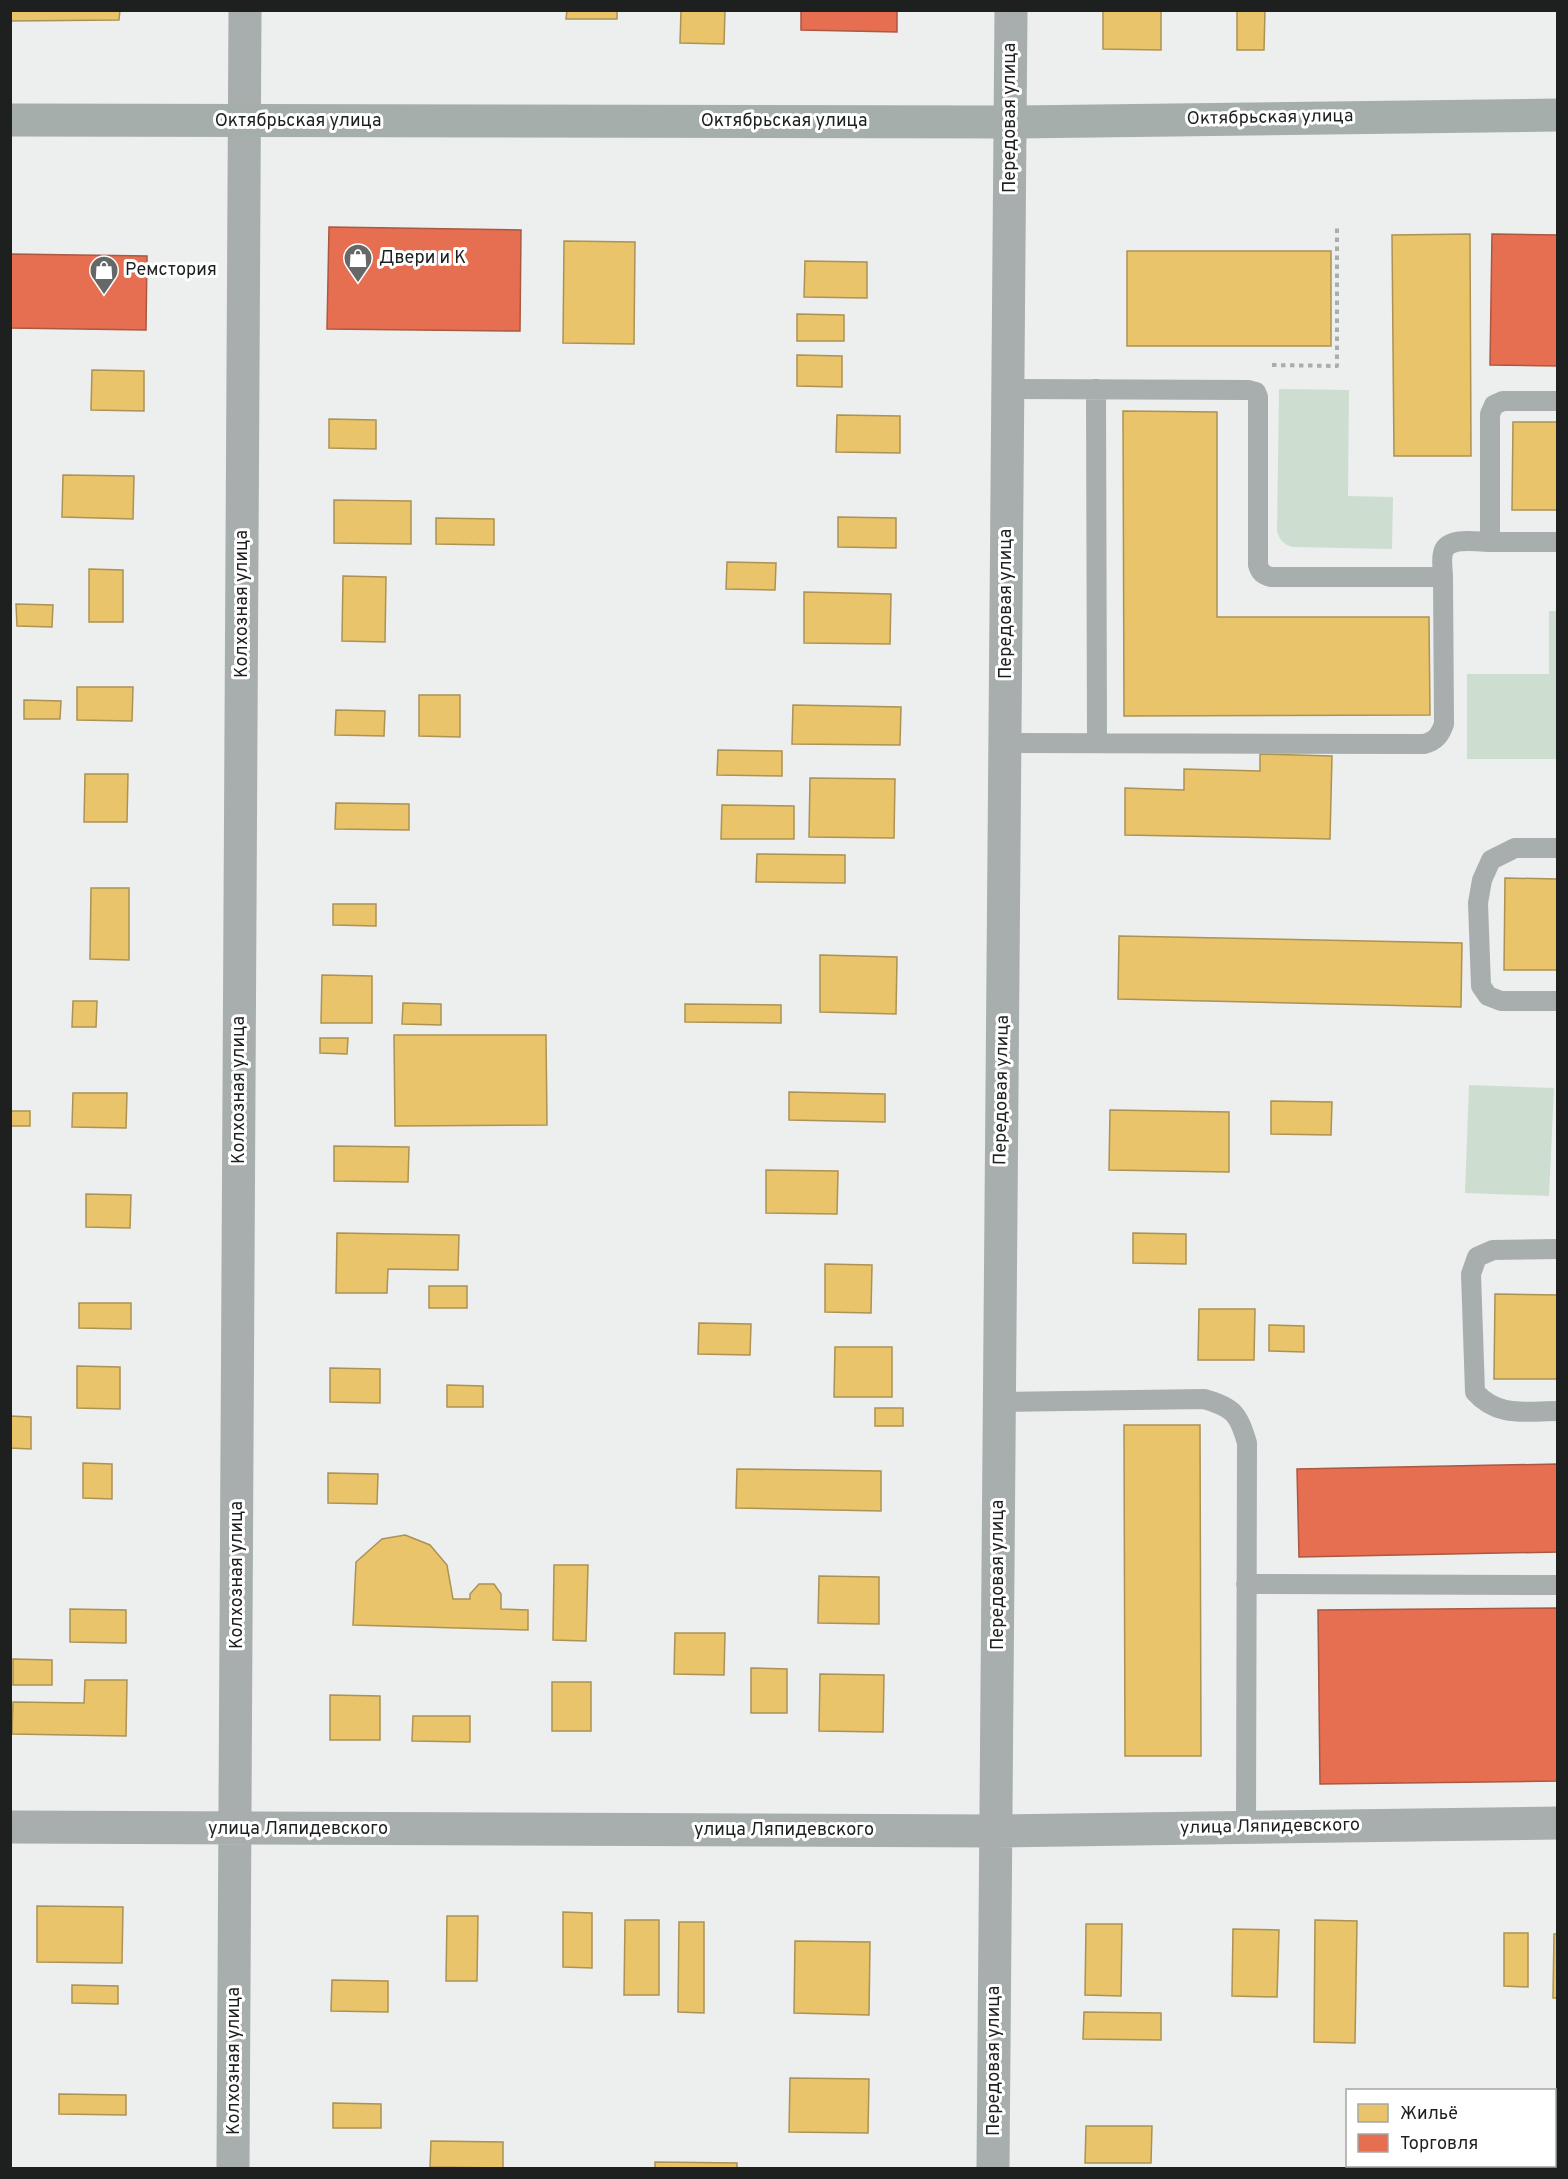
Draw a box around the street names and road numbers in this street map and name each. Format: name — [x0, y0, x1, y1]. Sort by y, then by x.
street label: Передовая улица — [999, 43, 1022, 193]
street label: Октябрьская улица — [1186, 105, 1354, 131]
street label: Октябрьская улица — [215, 110, 381, 133]
street label: Октябрьская улица — [701, 110, 867, 133]
street label: Передовая улица — [995, 529, 1018, 679]
street label: Колхозная улица — [231, 530, 254, 678]
street label: Передовая улица — [989, 1015, 1015, 1165]
street label: Колхозная улица — [228, 1016, 251, 1164]
street label: Передовая улица — [987, 1500, 1010, 1650]
street label: Колхозная улица — [226, 1501, 249, 1649]
street label: улица Ляпидевского — [1180, 1814, 1360, 1840]
street label: улица Ляпидевского — [208, 1818, 388, 1841]
street label: улица Ляпидевского — [694, 1819, 874, 1842]
street label: Передовая улица — [983, 1986, 1006, 2136]
street label: Колхозная улица — [223, 1987, 246, 2135]

